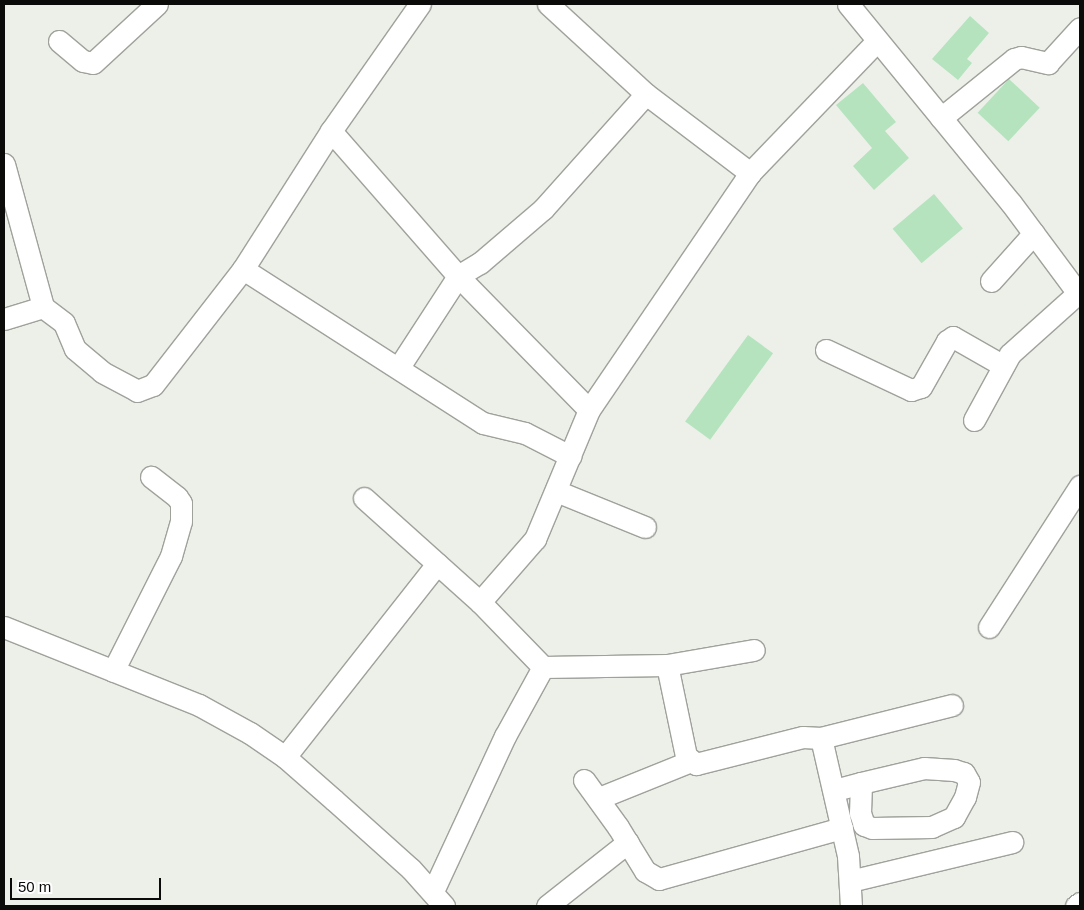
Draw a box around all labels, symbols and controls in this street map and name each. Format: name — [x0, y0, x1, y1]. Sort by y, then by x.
scale bar — [12, 868, 164, 900]
text: 50 m — [18, 878, 51, 895]

